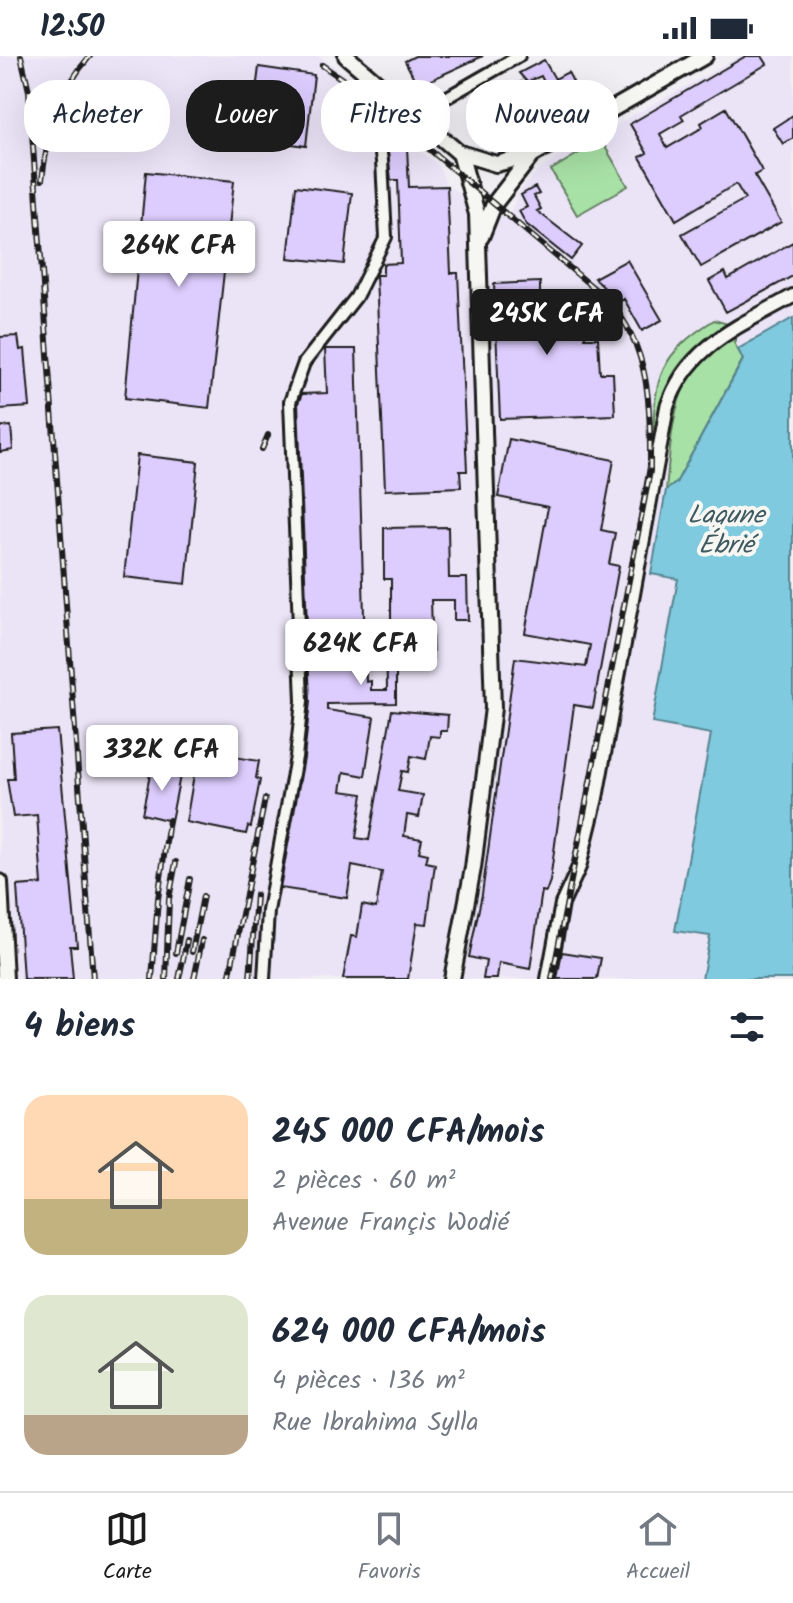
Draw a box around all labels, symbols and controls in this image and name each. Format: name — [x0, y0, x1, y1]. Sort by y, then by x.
text: 12:50 — [40, 4, 105, 52]
chip: Acheter — [24, 80, 170, 152]
chip: Louer — [186, 80, 305, 152]
chip: Filtres — [321, 80, 450, 152]
chip: Nouveau — [466, 80, 618, 152]
pin: 264K CFA — [96, 221, 262, 289]
text: 264K CFA — [121, 226, 237, 268]
pin: 245K CFA — [464, 289, 630, 357]
text: 245K CFA — [490, 294, 604, 336]
water label: Lagune Ébrié — [688, 495, 767, 567]
pin: 624K CFA — [278, 619, 444, 687]
text: 624K CFA — [303, 624, 419, 666]
pin: 332K CFA — [79, 725, 245, 793]
text: 332K CFA — [104, 730, 220, 772]
text: 4 biens — [24, 1000, 135, 1054]
icon: filters — [725, 1005, 769, 1049]
text: 245 000 CFA/mois — [272, 1106, 545, 1160]
icon: home — [88, 1127, 184, 1223]
text: 2 pièces · 60 m² — [272, 1160, 455, 1202]
text: Avenue Françis Wodié — [272, 1202, 509, 1244]
text: 624 000 CFA/mois — [272, 1306, 546, 1360]
icon: home — [88, 1327, 184, 1423]
text: 4 pièces · 136 m² — [272, 1360, 465, 1402]
text: Rue Ibrahima Sylla — [272, 1402, 479, 1444]
tab: Carte — [103, 1507, 152, 1590]
tab: Favoris — [358, 1507, 421, 1590]
tab: Accueil — [626, 1507, 690, 1590]

